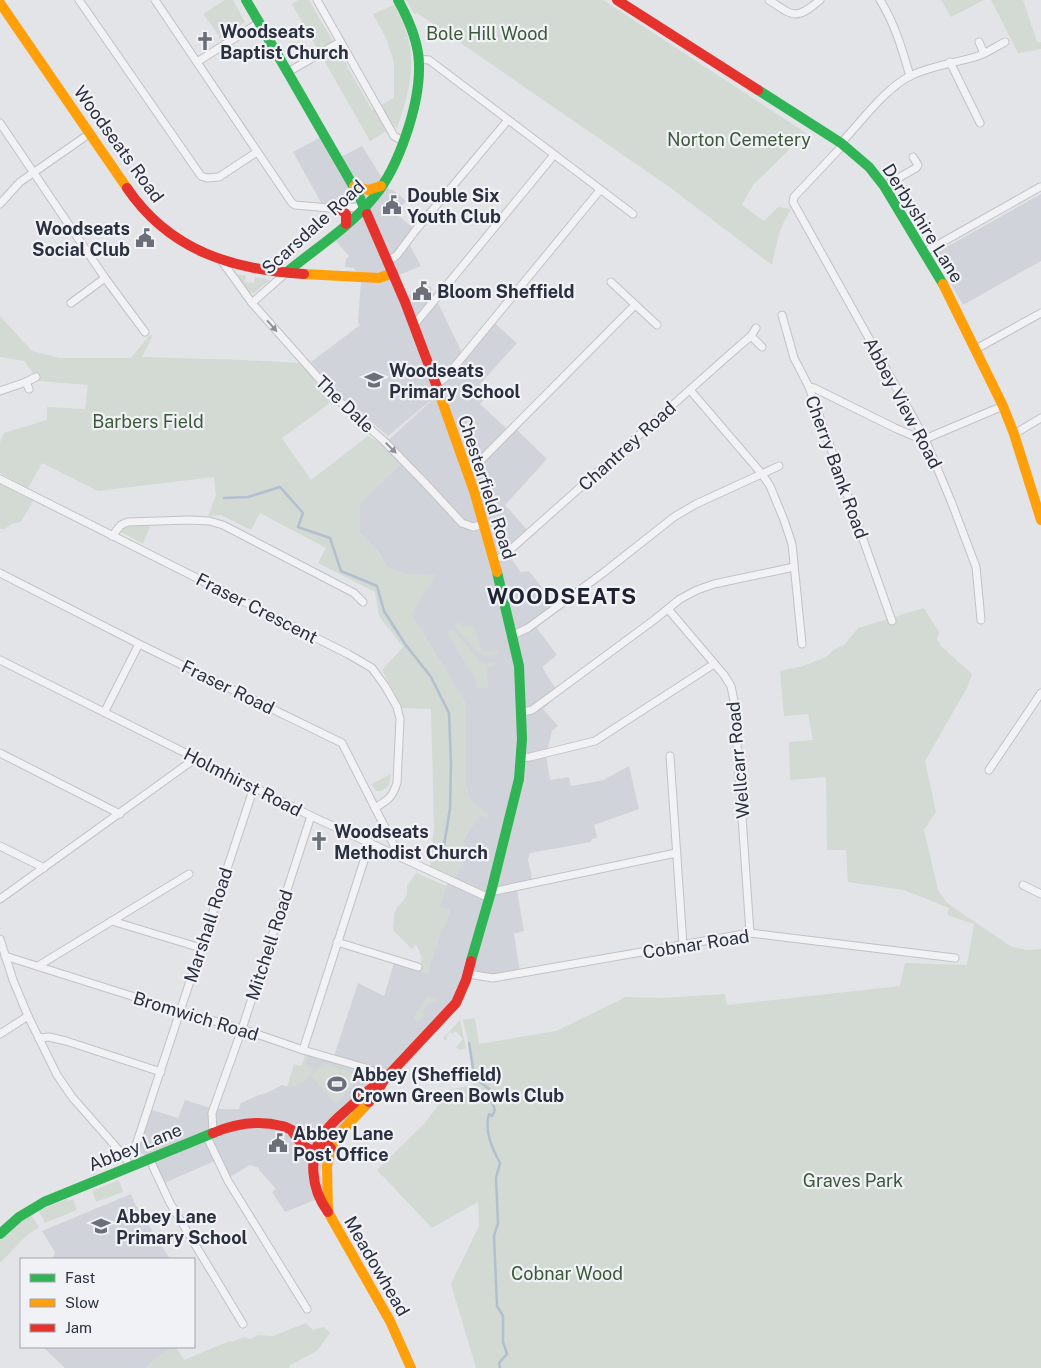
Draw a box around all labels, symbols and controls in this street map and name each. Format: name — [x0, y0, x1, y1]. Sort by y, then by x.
place label: Woodseats Baptist Church — [220, 21, 349, 63]
park label: Bole Hill Wood — [426, 23, 548, 44]
church icon: Woodseats Baptist Church — [194, 30, 216, 52]
street label: Woodseats Road — [70, 82, 168, 206]
park label: Norton Cemetery — [667, 129, 811, 150]
street label: Derbyshire Lane — [878, 160, 968, 286]
street label: Scarsdale Road — [257, 176, 369, 278]
place label: Double Six Youth Club — [407, 185, 501, 227]
public building icon: Double Six Youth Club — [381, 194, 403, 216]
place label: Woodseats Social Club — [32, 218, 130, 260]
public building icon: Woodseats Social Club — [134, 227, 156, 249]
public building icon: Bloom Sheffield — [411, 280, 433, 302]
place label: Bloom Sheffield — [437, 281, 574, 302]
one-way arrow — [266, 320, 278, 332]
street label: Abbey View Road — [860, 334, 946, 472]
place label: Woodseats Primary School — [389, 360, 521, 402]
school or university icon: Woodseats Primary School — [363, 369, 385, 391]
street label: The Dale — [311, 371, 379, 437]
street label: Cherry Bank Road — [801, 393, 873, 541]
street label: Chantrey Road — [574, 397, 680, 495]
park label: Barbers Field — [92, 411, 204, 432]
street label: Chesterfield Road — [454, 412, 520, 562]
one-way arrow — [385, 442, 397, 454]
street label: Fraser Crescent — [193, 568, 321, 648]
district label: WOODSEATS — [487, 583, 637, 609]
street label: Fraser Road — [178, 656, 278, 718]
street label: Wellcarr Road — [722, 701, 754, 819]
street label: Holmhirst Road — [180, 743, 306, 821]
place label: Woodseats Methodist Church — [334, 821, 488, 863]
church icon: Woodseats Methodist Church — [308, 830, 330, 852]
street label: Marshall Road — [179, 865, 237, 985]
street label: Mitchell Road — [241, 887, 297, 1003]
street label: Cobnar Road — [641, 925, 751, 963]
street label: Bromwich Road — [131, 987, 261, 1045]
place label: Abbey (Sheffield) Crown Green Bowls Club — [352, 1064, 564, 1106]
sports icon: Abbey (Sheffield) Crown Green Bowls Club — [326, 1073, 348, 1095]
street label: Abbey Lane — [85, 1119, 185, 1175]
place label: Abbey Lane Post Office — [293, 1123, 394, 1165]
public building icon: Abbey Lane Post Office — [267, 1132, 289, 1154]
park label: Graves Park — [803, 1170, 903, 1191]
place label: Abbey Lane Primary School — [116, 1206, 248, 1248]
street label: Meadowhead — [340, 1212, 414, 1320]
school or university icon: Abbey Lane Primary School — [90, 1215, 112, 1237]
legend — [20, 1258, 195, 1348]
park label: Cobnar Wood — [511, 1263, 623, 1284]
text: Fast — [65, 1269, 95, 1286]
text: Slow — [65, 1294, 100, 1311]
text: Jam — [65, 1319, 92, 1336]

